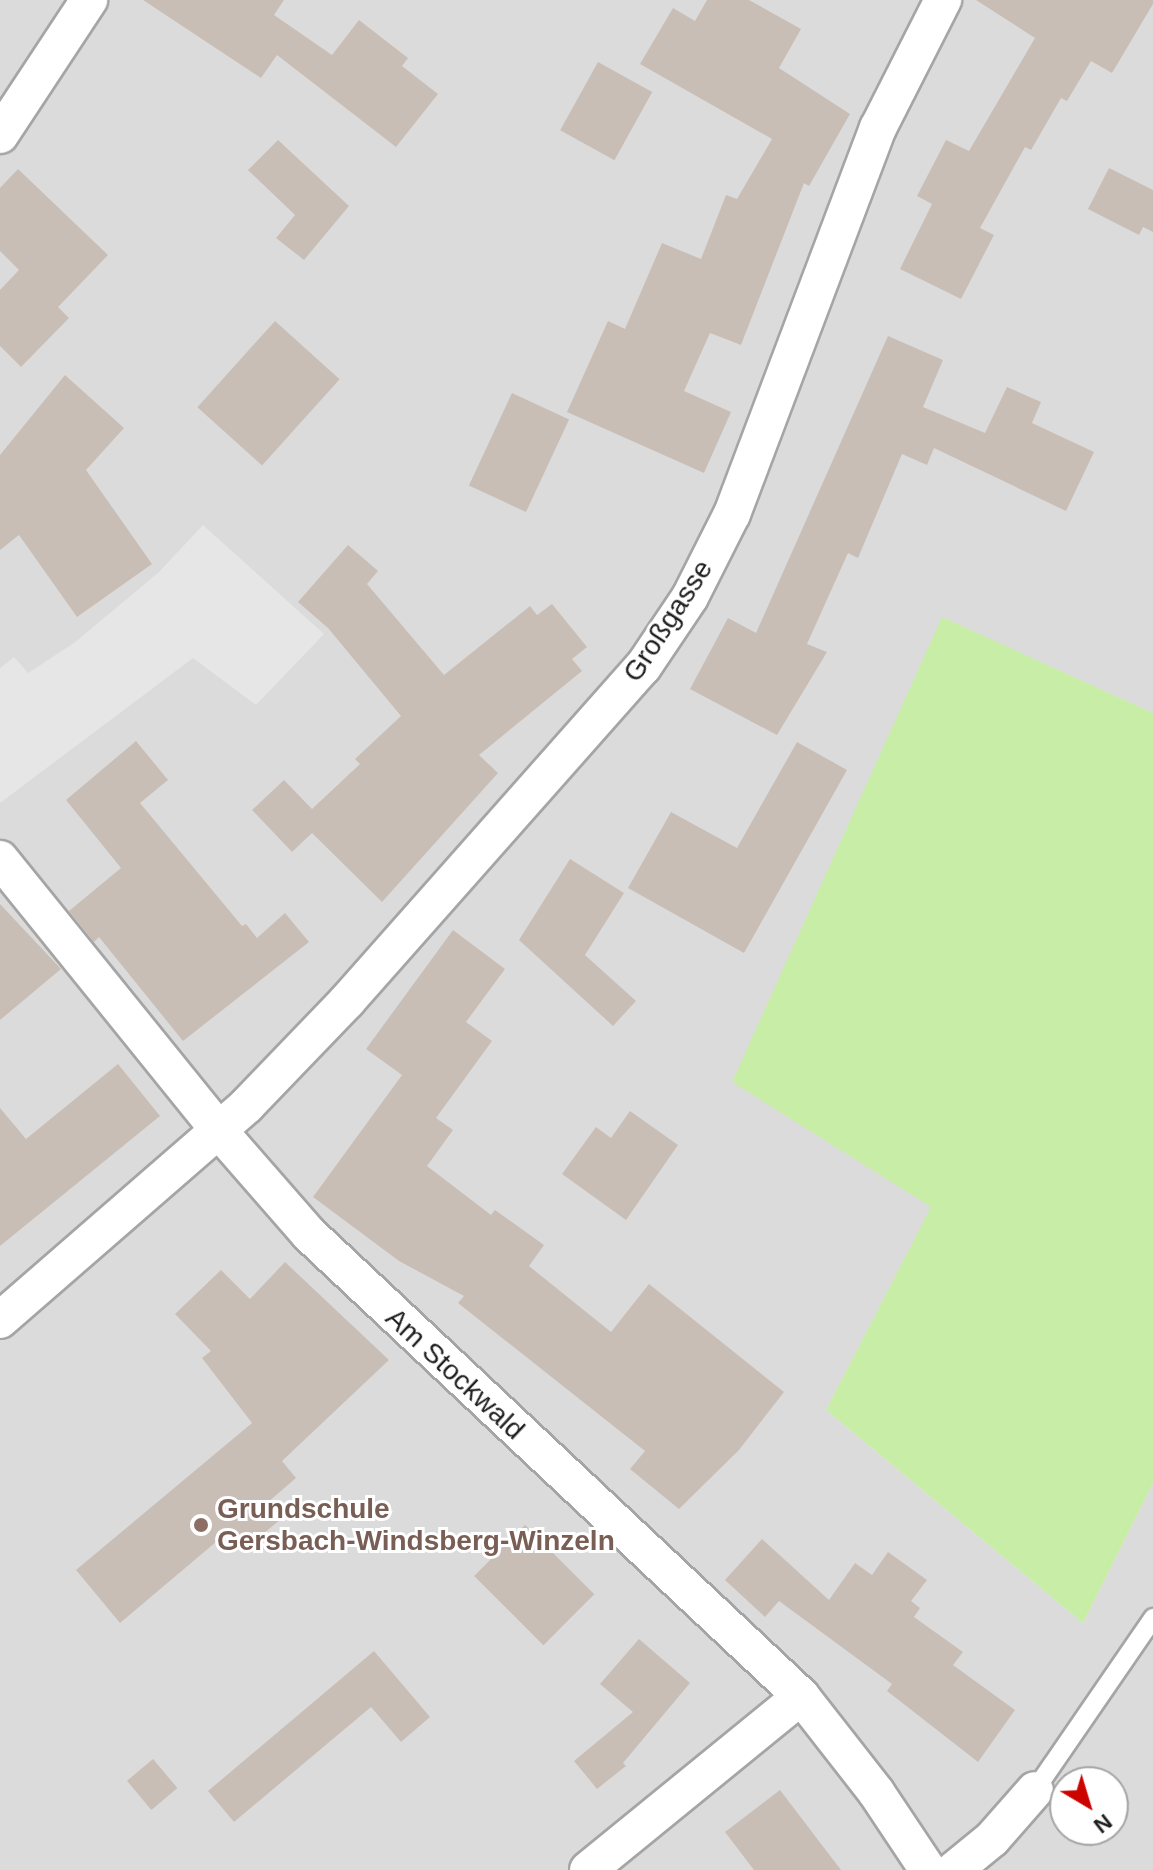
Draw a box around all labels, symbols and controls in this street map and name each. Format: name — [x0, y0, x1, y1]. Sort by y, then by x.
street label: Großgasse — [616, 554, 720, 688]
street label: Am Stockwald — [379, 1301, 531, 1447]
place label: Grundschule Gersbach-Windsberg-Winzeln — [217, 1492, 615, 1558]
marker: Grundschule Gersbach-Windsberg-Winzeln — [192, 1516, 210, 1534]
north arrow — [1049, 1766, 1129, 1846]
text: N — [1089, 1809, 1117, 1838]

